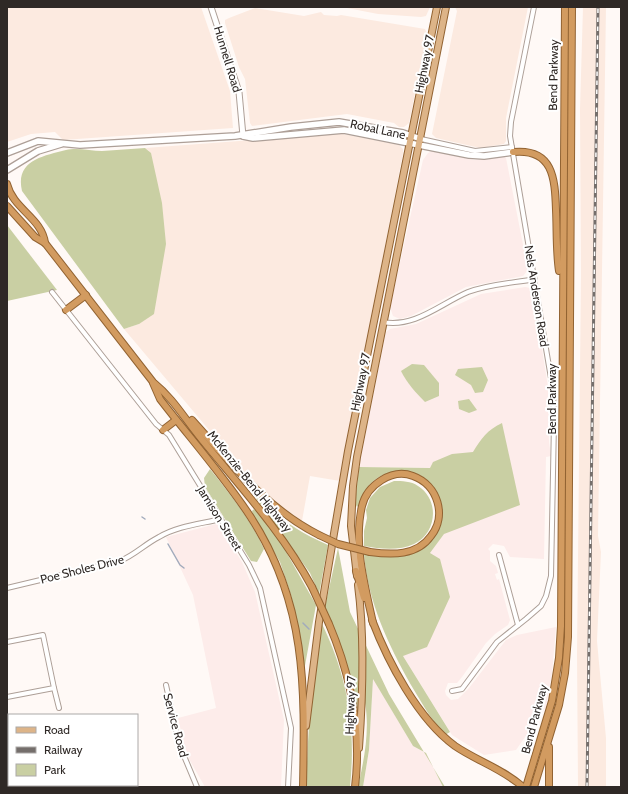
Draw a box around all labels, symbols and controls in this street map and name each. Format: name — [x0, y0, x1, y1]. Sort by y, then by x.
street label: Hunnell Road — [211, 24, 245, 94]
street label: Highway 97 — [411, 34, 437, 94]
street label: Bend Parkway — [545, 39, 561, 111]
street label: Robal Lane — [349, 116, 407, 142]
street label: Nels Anderson Road — [522, 244, 552, 348]
street label: Highway 97 — [347, 352, 373, 412]
street label: Bend Parkway — [544, 363, 559, 435]
street label: McKenzie-Bend Highway — [204, 427, 296, 535]
street label: Jamison Street — [194, 482, 246, 553]
street label: Poe Sholes Drive — [39, 551, 125, 587]
street label: Highway 97 — [341, 675, 359, 735]
street label: Bend Parkway — [518, 683, 550, 755]
street label: Service Road — [160, 691, 192, 759]
legend — [8, 714, 138, 786]
text: Road — [44, 722, 70, 737]
text: Railway — [44, 742, 82, 757]
text: Park — [44, 762, 66, 777]

